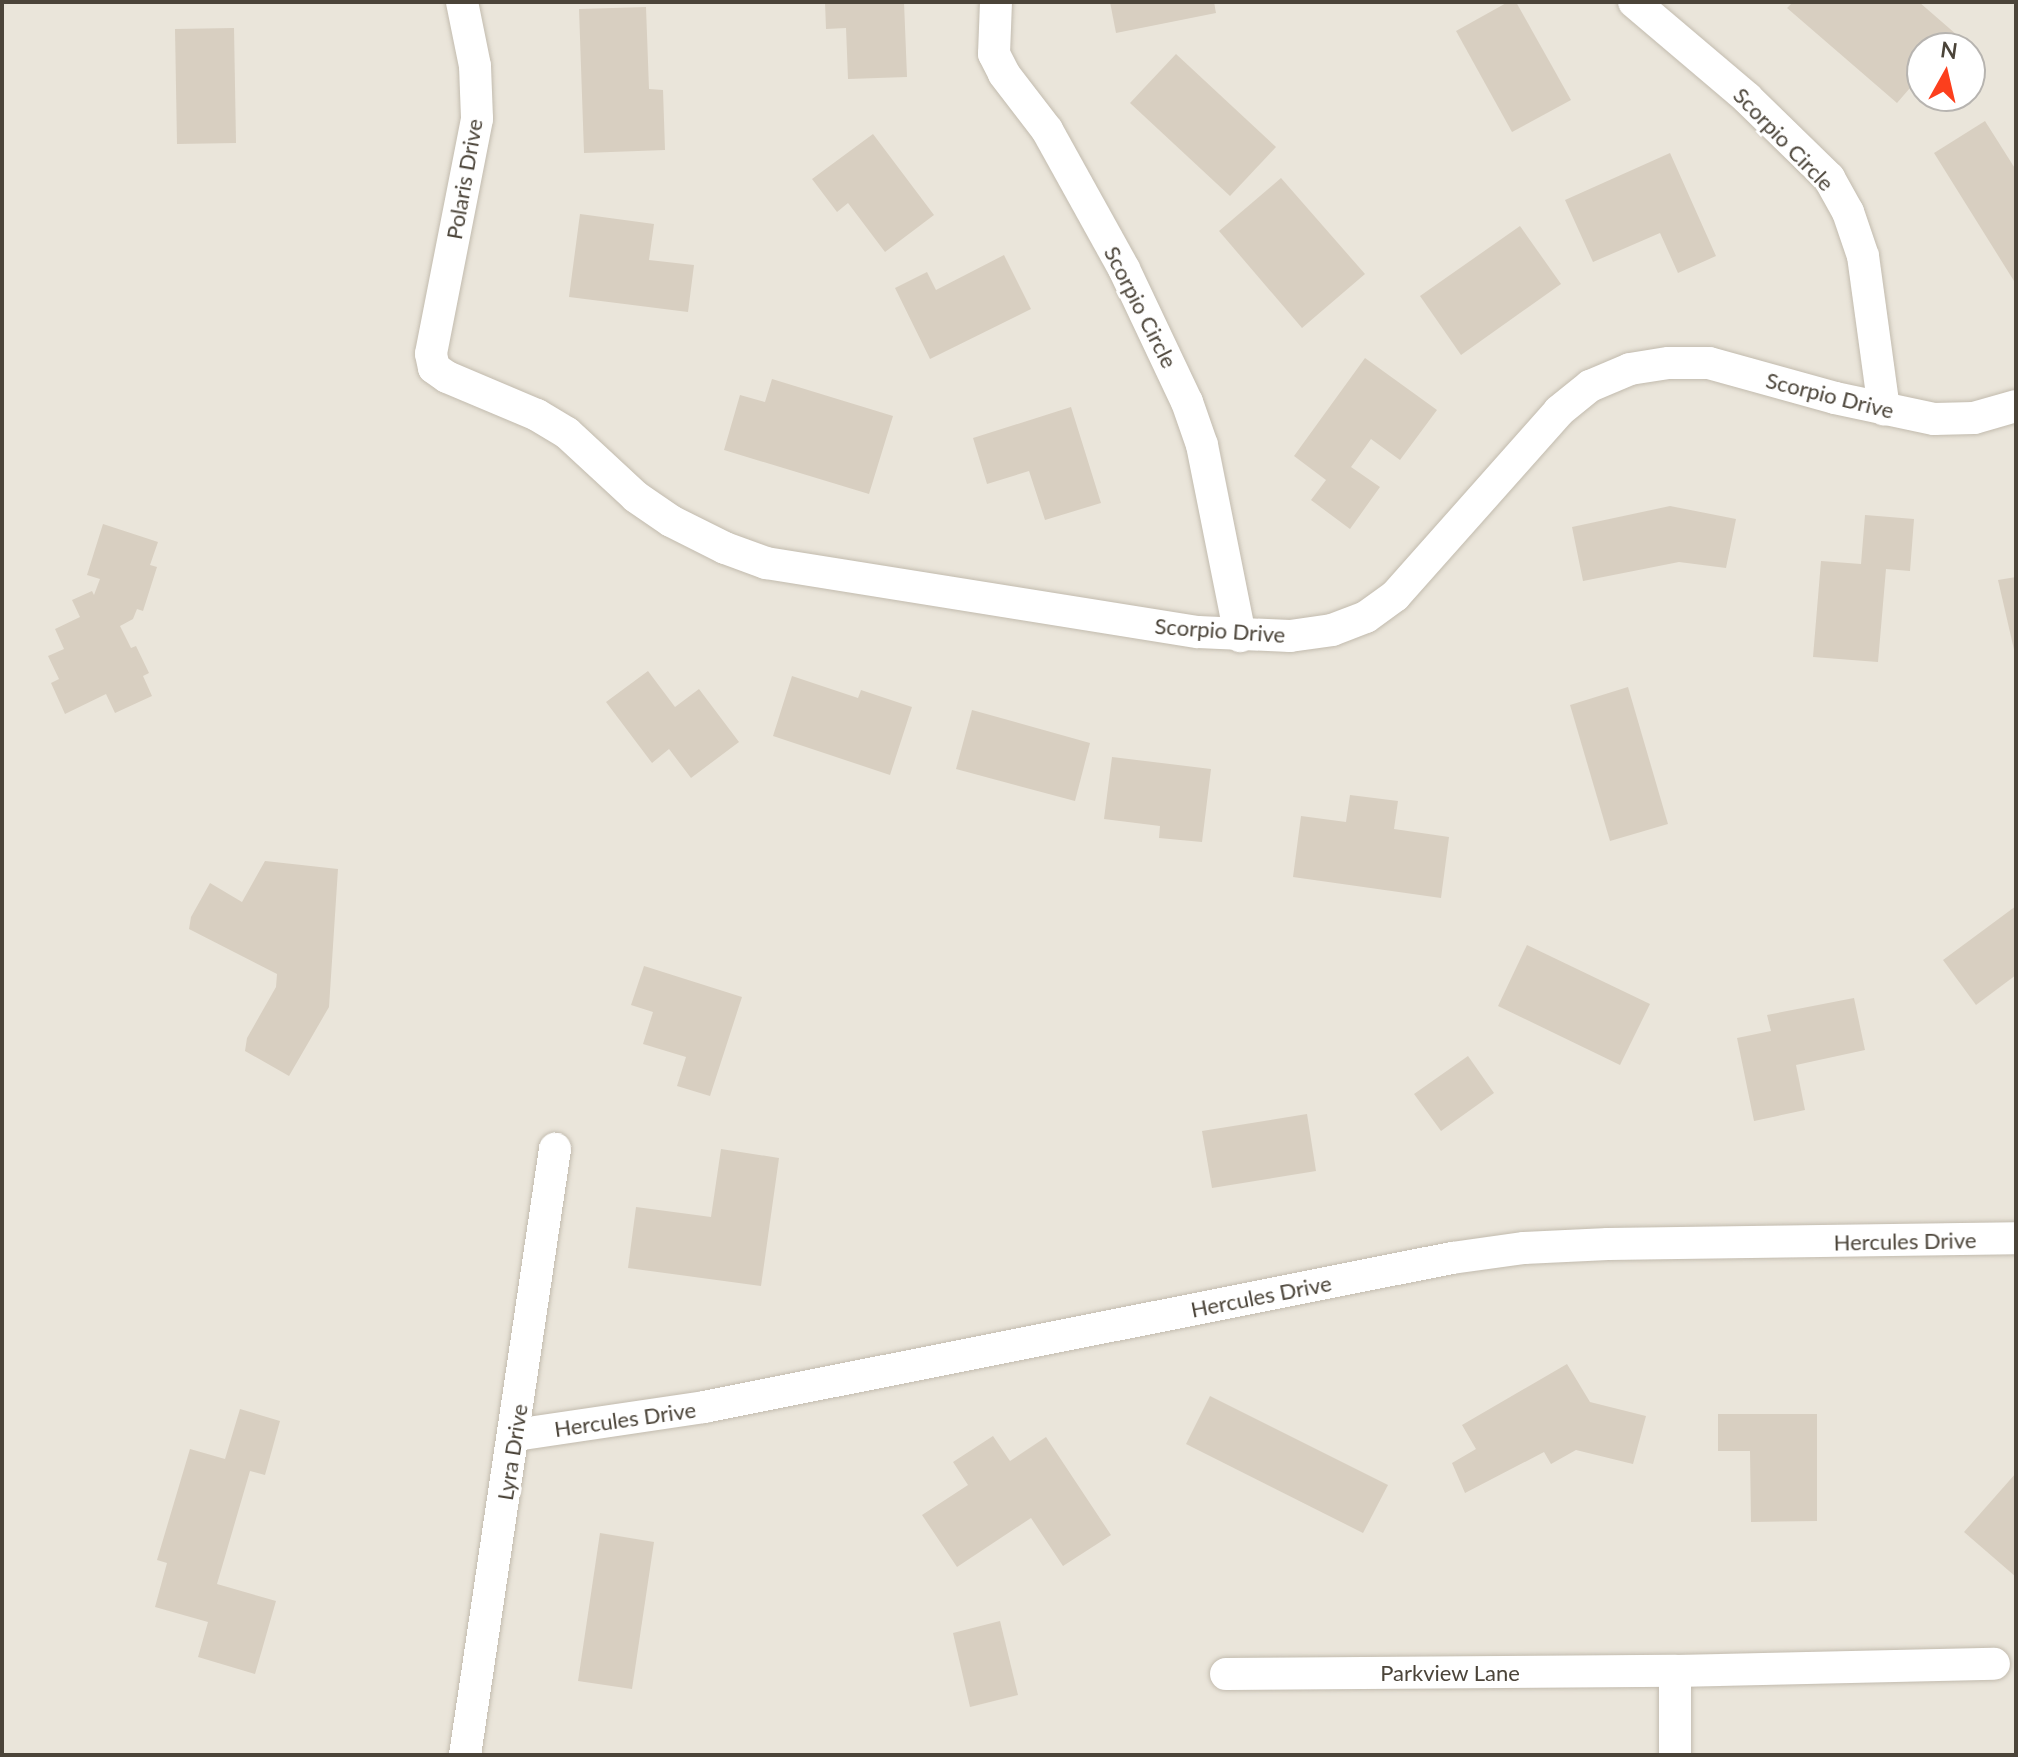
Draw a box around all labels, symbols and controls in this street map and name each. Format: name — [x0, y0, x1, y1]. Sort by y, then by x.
north arrow — [1906, 32, 1986, 112]
text: N — [1939, 35, 1959, 64]
street label: Scorpio Circle — [1728, 82, 1840, 196]
street label: Polaris Drive — [440, 117, 488, 241]
street label: Scorpio Circle — [1099, 242, 1183, 372]
street label: Scorpio Drive — [1763, 366, 1897, 424]
street label: Scorpio Drive — [1154, 612, 1286, 648]
street label: Hercules Drive — [1833, 1227, 1977, 1255]
street label: Hercules Drive — [1188, 1269, 1334, 1323]
street label: Hercules Drive — [552, 1396, 698, 1442]
street label: Lyra Drive — [491, 1402, 533, 1502]
street label: Parkview Lane — [1380, 1660, 1520, 1686]

